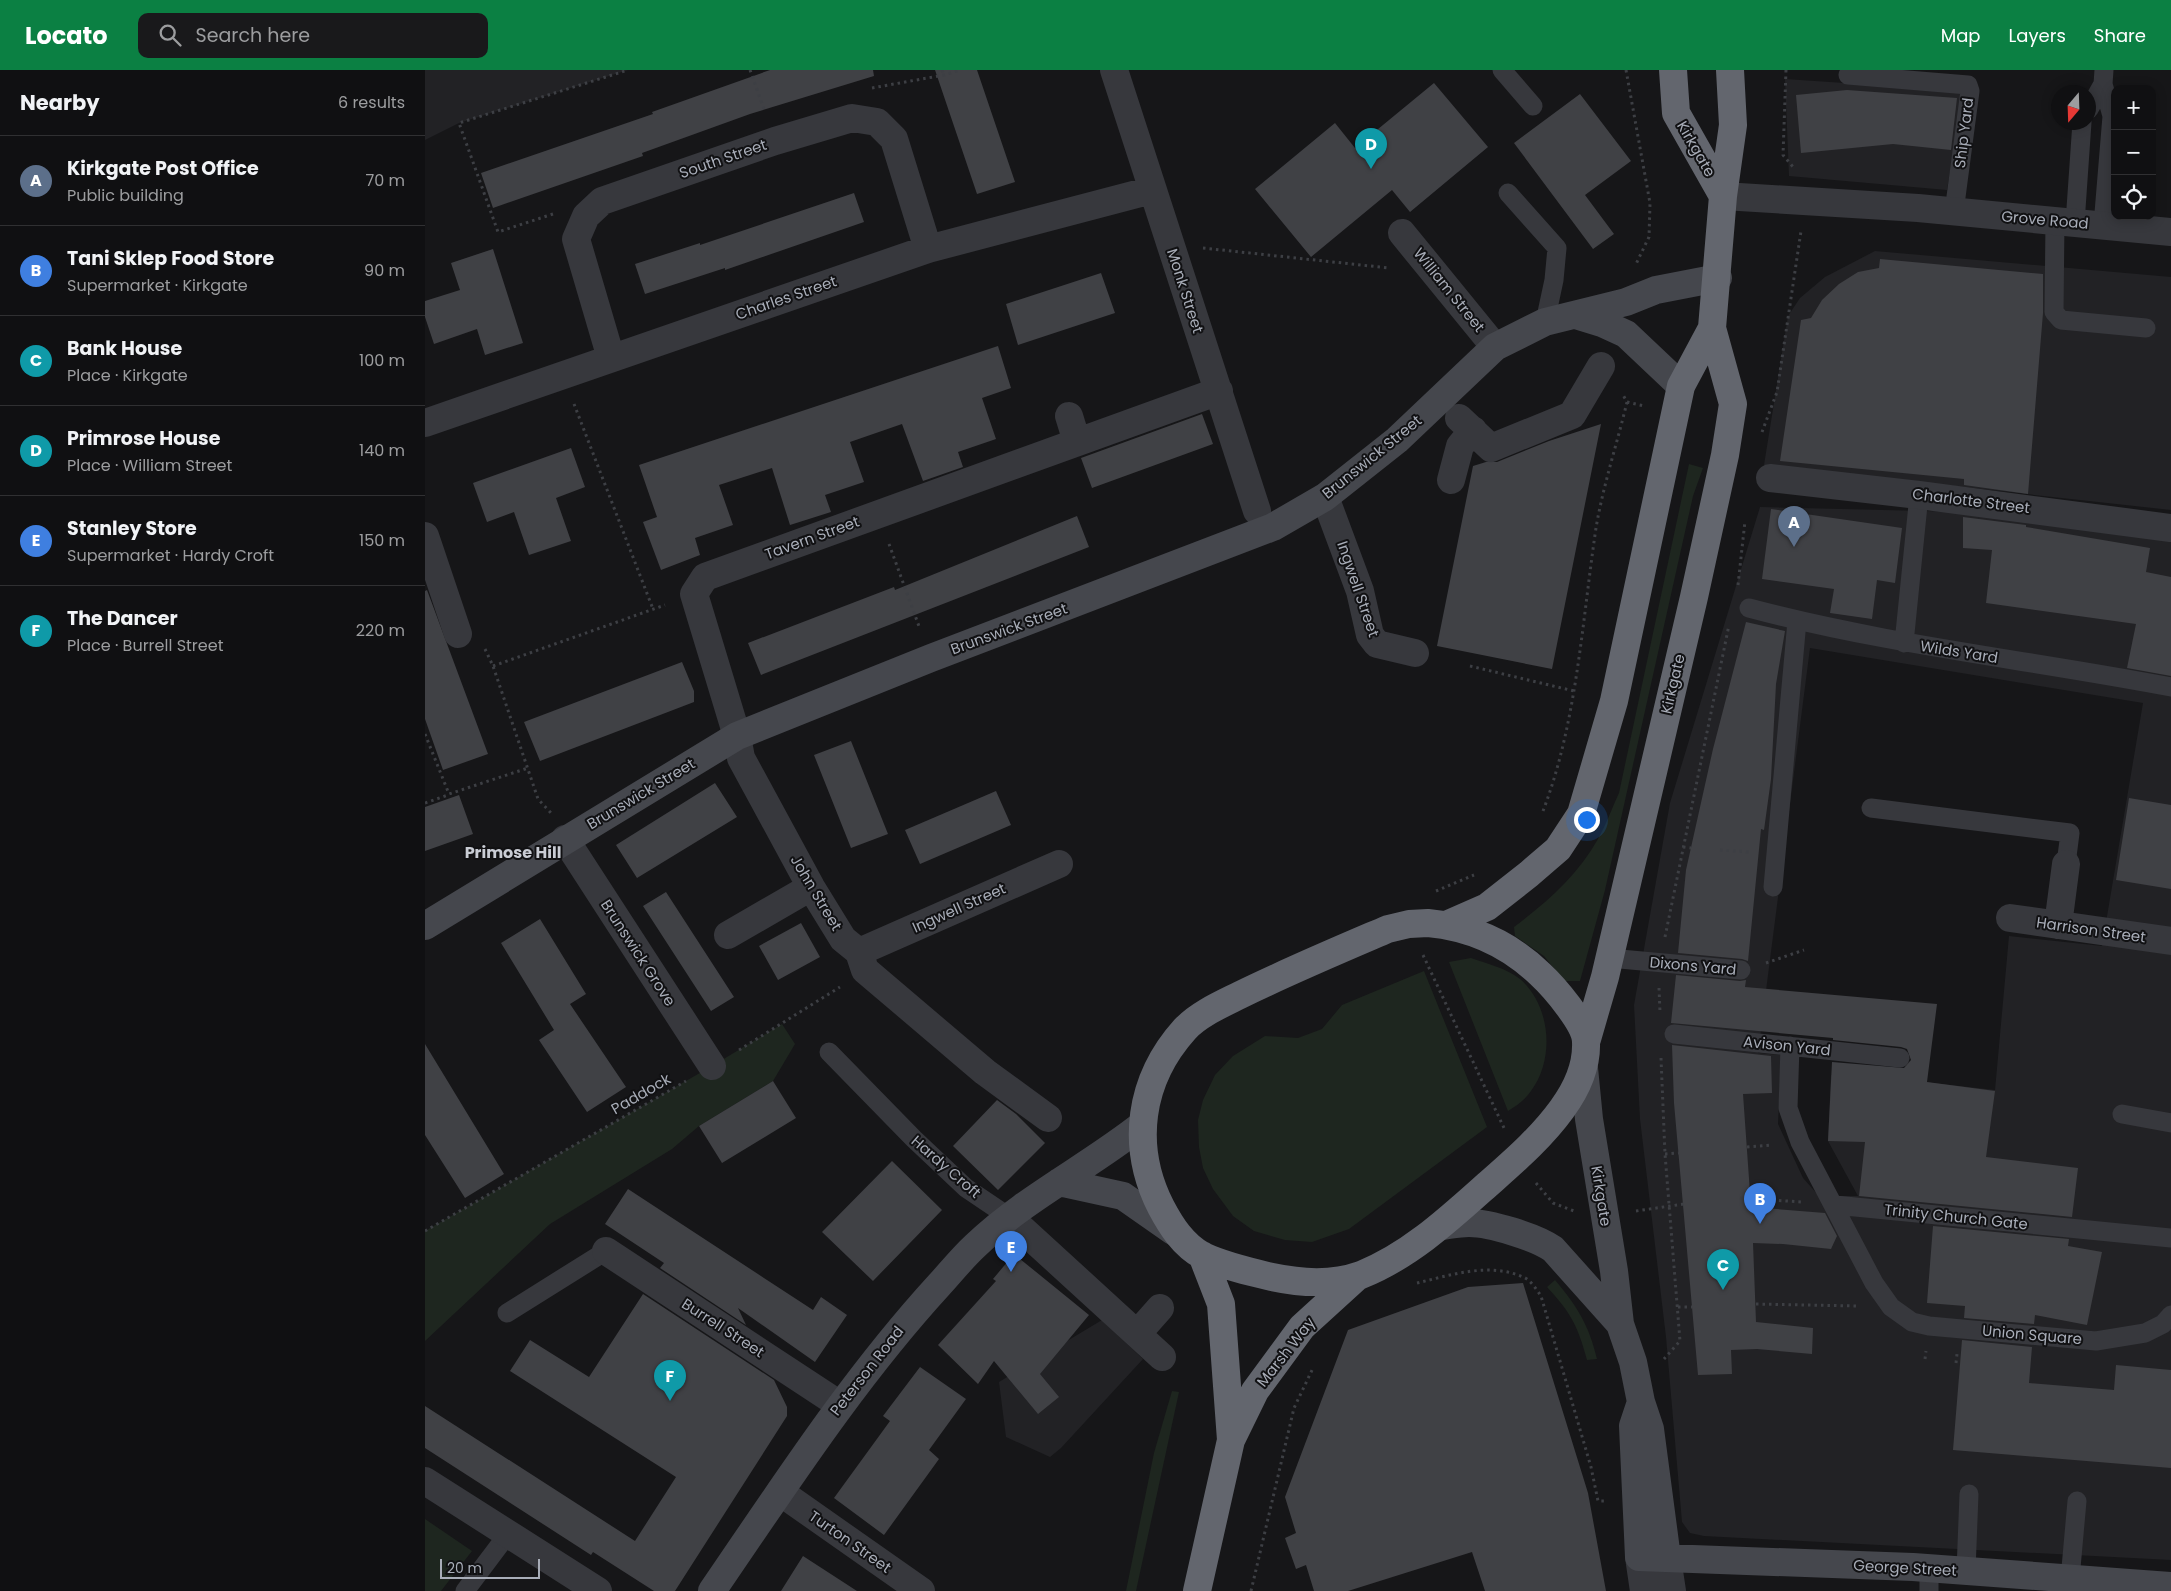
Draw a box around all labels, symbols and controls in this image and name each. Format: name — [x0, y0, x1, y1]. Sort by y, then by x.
search box — [138, 13, 488, 58]
text: Locato — [25, 19, 108, 52]
icon: search — [156, 21, 184, 49]
text: Search here — [196, 22, 310, 49]
text: Map — [1941, 23, 1981, 48]
text: Layers — [2009, 23, 2066, 48]
text: Share — [2094, 23, 2146, 48]
north arrow — [2051, 85, 2096, 130]
map controls — [2111, 85, 2156, 220]
button: + — [2111, 85, 2156, 130]
text: Nearby — [20, 88, 100, 117]
text: 6 results — [338, 91, 405, 114]
street label: Ship Yard — [1949, 96, 1978, 169]
street label: Kirkgate — [1672, 117, 1721, 180]
pin: D — [1355, 128, 1387, 169]
button: − — [2111, 130, 2156, 175]
street label: South Street — [676, 134, 769, 183]
text: Kirkgate Post Office — [67, 155, 259, 182]
text: A — [30, 169, 42, 192]
text: 70 m — [365, 169, 405, 192]
button: locate — [2111, 175, 2156, 220]
text: Public building — [67, 184, 184, 207]
street label: Grove Road — [2000, 205, 2090, 234]
street label: William Street — [1409, 243, 1490, 336]
text: Tani Sklep Food Store — [67, 245, 274, 272]
street label: Monk Street — [1162, 246, 1209, 336]
text: B — [31, 259, 41, 282]
text: 90 m — [364, 259, 405, 282]
street label: Charles Street — [732, 270, 839, 325]
text: Supermarket · Kirkgate — [67, 274, 248, 297]
text: Bank House — [67, 335, 182, 362]
text: C — [30, 349, 42, 372]
text: 100 m — [359, 349, 405, 372]
text: Place · Kirkgate — [67, 364, 188, 387]
street label: Brunswick Street — [1317, 410, 1426, 503]
text: Primrose House — [67, 425, 220, 452]
text: D — [30, 439, 42, 462]
text: 140 m — [359, 439, 405, 462]
text: Place · William Street — [67, 454, 232, 477]
street label: Charlotte Street — [1911, 483, 2031, 518]
pin: A — [1778, 506, 1810, 547]
street label: Tavern Street — [762, 511, 862, 564]
text: Stanley Store — [67, 515, 197, 542]
text: E — [32, 529, 40, 552]
text: 150 m — [359, 529, 405, 552]
street label: Ingwell Street — [1332, 538, 1385, 640]
text: Supermarket · Hardy Croft — [67, 544, 274, 567]
street label: Brunswick Street — [948, 598, 1070, 659]
text: The Dancer — [67, 605, 178, 632]
text: F — [32, 619, 40, 642]
text: 220 m — [356, 619, 405, 642]
text: Place · Burrell Street — [67, 634, 223, 657]
street label: Wilds Yard — [1919, 635, 2000, 668]
street label: Kirkgate — [1655, 652, 1690, 716]
street label: Brunswick Street — [583, 753, 699, 834]
your location — [1574, 807, 1600, 833]
district label: Primose Hill — [465, 841, 561, 864]
street label: John Street — [786, 851, 847, 934]
street label: Ingwell Street — [909, 878, 1009, 938]
street label: Brunswick Grove — [596, 895, 681, 1010]
street label: Harrison Street — [2035, 911, 2147, 948]
street label: Dixons Yard — [1649, 951, 1737, 980]
street label: Avison Yard — [1742, 1030, 1832, 1061]
street label: Paddock — [607, 1068, 675, 1119]
street label: Hardy Croft — [907, 1131, 986, 1203]
street label: Kirkgate — [1586, 1164, 1617, 1228]
pin: B — [1744, 1183, 1776, 1224]
street label: Trinity Church Gate — [1883, 1199, 2029, 1234]
pin: E — [995, 1231, 1027, 1272]
pin: C — [1707, 1249, 1739, 1290]
street label: Burrell Street — [678, 1293, 769, 1362]
street label: Marsh Way — [1252, 1312, 1320, 1391]
street label: Union Square — [1981, 1320, 2083, 1349]
street label: Peterson Road — [825, 1322, 908, 1420]
pin: F — [654, 1360, 686, 1401]
street label: Turton Street — [805, 1505, 896, 1578]
street label: George Street — [1853, 1554, 1957, 1581]
scale bar — [440, 1556, 540, 1579]
text: 20 m — [447, 1558, 482, 1578]

